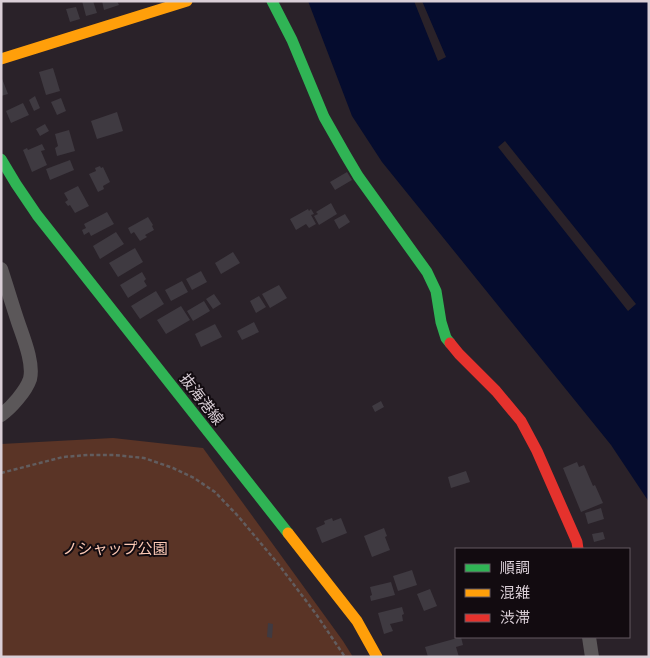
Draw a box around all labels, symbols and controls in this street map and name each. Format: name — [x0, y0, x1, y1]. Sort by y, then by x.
street label: 抜海港線 — [176, 370, 228, 428]
park label: ノシャップ公園 — [62, 539, 168, 558]
legend — [455, 548, 630, 638]
text: 順調 — [500, 558, 530, 577]
text: 混雑 — [500, 583, 530, 602]
text: 渋滞 — [500, 608, 530, 627]

